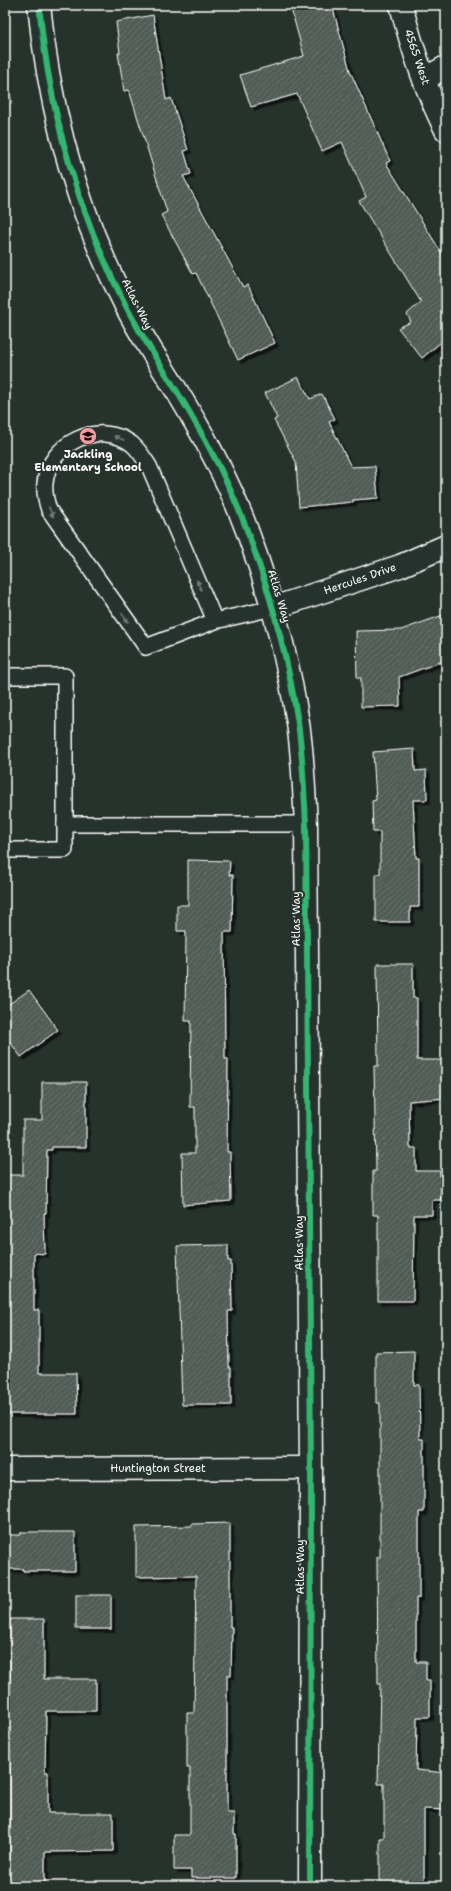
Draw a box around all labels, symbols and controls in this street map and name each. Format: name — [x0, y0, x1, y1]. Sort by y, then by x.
street label: 4565 West — [400, 27, 434, 87]
street label: Atlas Way — [118, 276, 156, 332]
school or university icon: Jackling Elementary School — [78, 426, 98, 446]
one-way arrow — [112, 435, 124, 441]
place label: Jackling Elementary School — [34, 447, 142, 475]
one-way arrow — [48, 506, 54, 518]
street label: Hercules Drive — [322, 560, 398, 598]
street label: Atlas Way — [264, 567, 294, 625]
one-way arrow — [196, 579, 202, 591]
one-way arrow — [121, 613, 129, 623]
street label: Atlas Way — [289, 891, 304, 947]
street label: Atlas Way — [292, 1215, 307, 1271]
street label: Huntington Street — [110, 1461, 206, 1476]
street label: Atlas Way — [293, 1539, 308, 1595]

